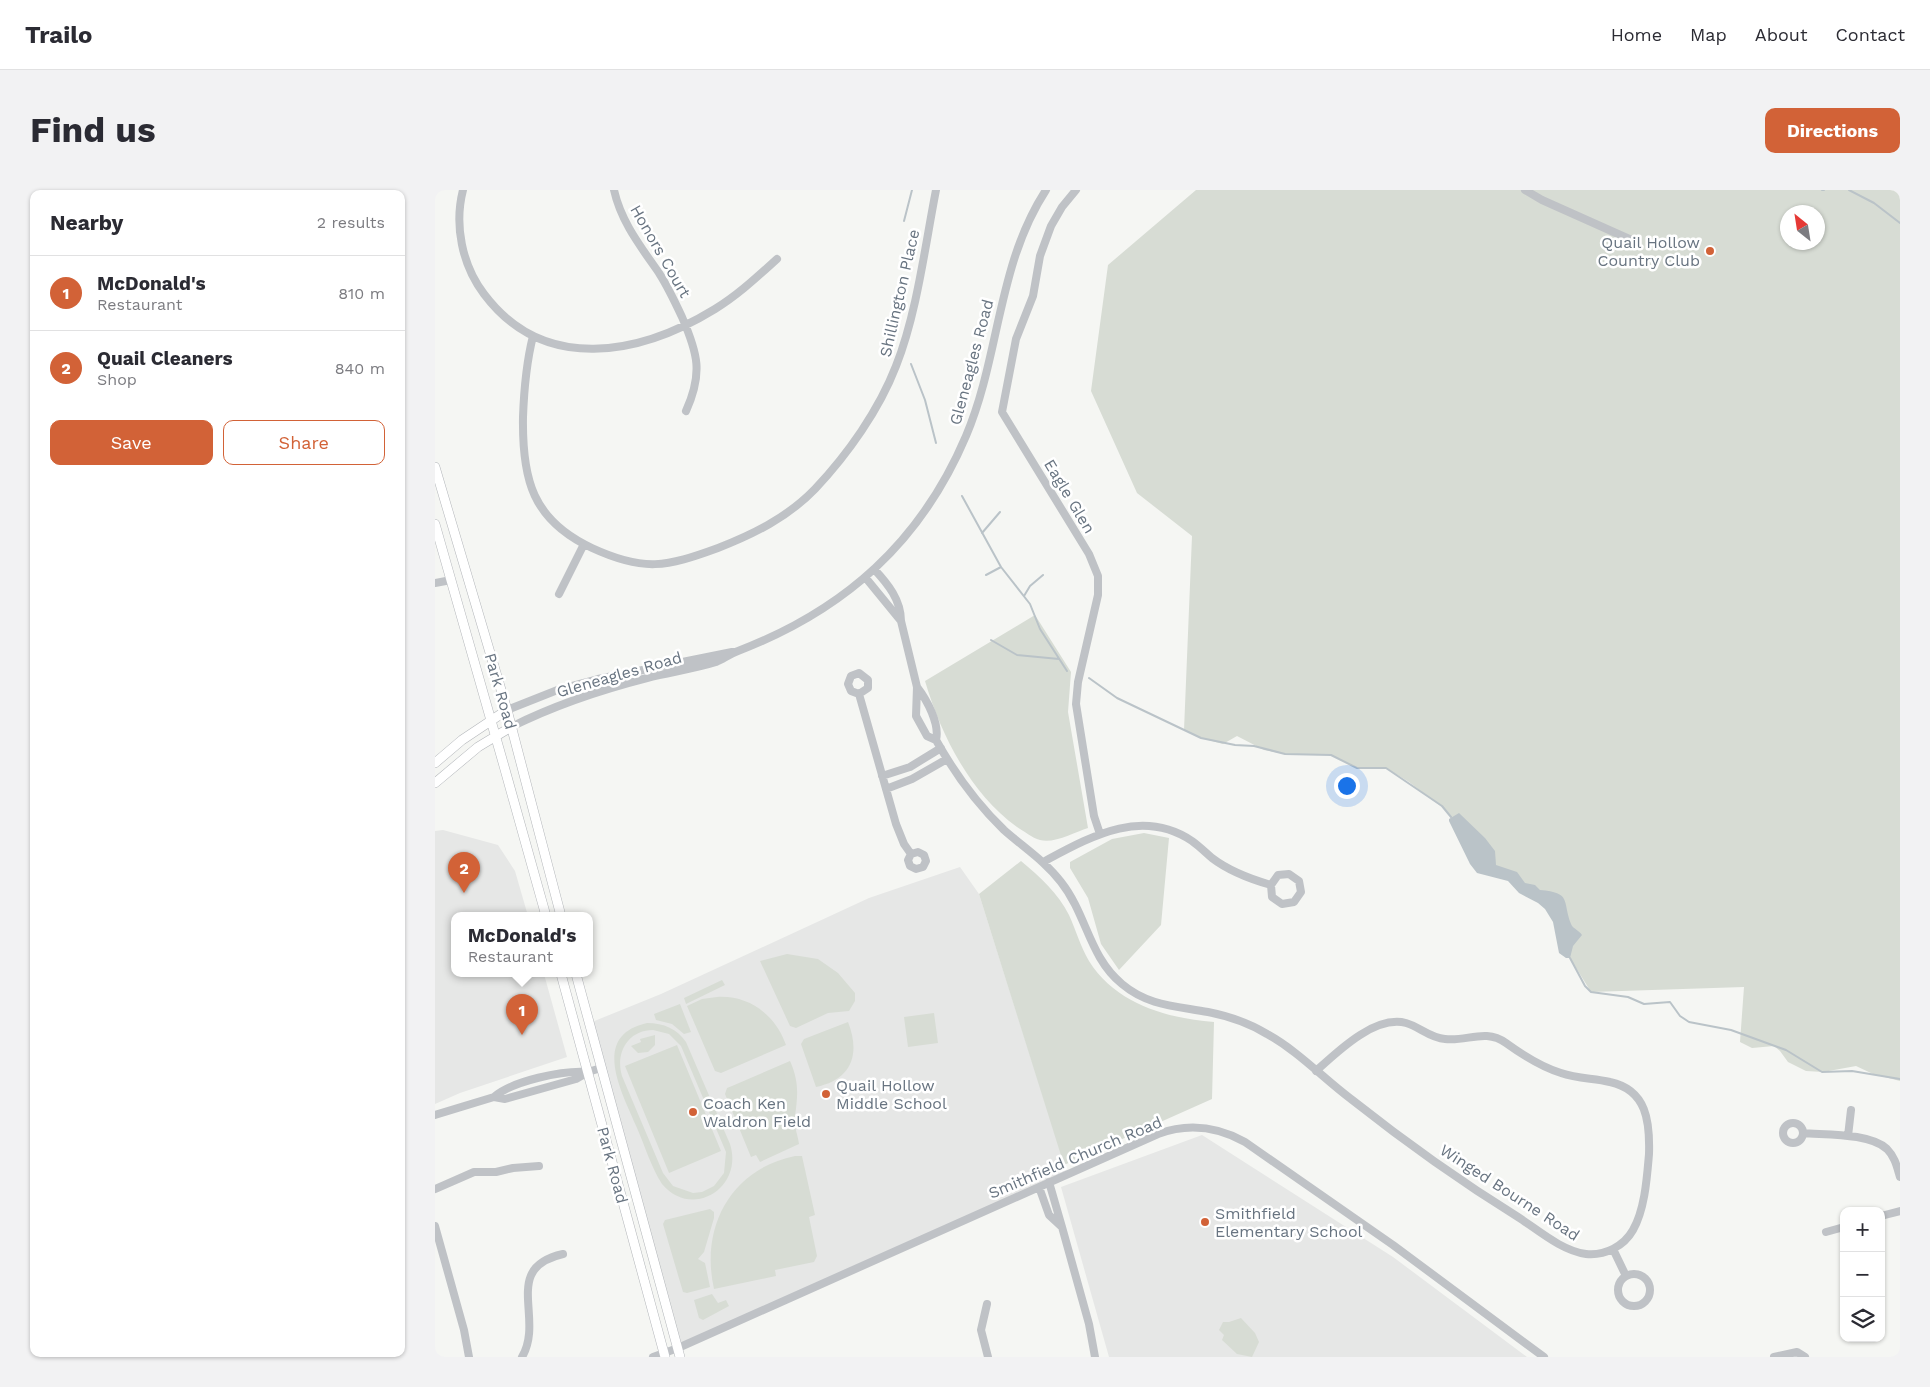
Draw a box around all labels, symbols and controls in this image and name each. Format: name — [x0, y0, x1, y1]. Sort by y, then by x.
text: Trailo — [25, 21, 92, 49]
text: Home — [1611, 24, 1662, 45]
text: Map — [1690, 24, 1727, 45]
text: About — [1755, 24, 1807, 45]
text: Contact — [1835, 24, 1905, 45]
button: Directions — [1765, 108, 1900, 153]
text: Find us — [30, 109, 156, 151]
street label: Honors Court — [626, 201, 695, 301]
north arrow — [1780, 205, 1825, 250]
text: Nearby — [50, 210, 123, 235]
text: 2 results — [317, 213, 385, 232]
street label: Shillington Place — [876, 227, 923, 359]
place label: Quail Hollow Country Club — [1597, 233, 1700, 270]
marker: Quail Hollow Country Club — [1704, 245, 1716, 257]
text: McDonald's — [97, 272, 206, 295]
text: 1 — [63, 284, 69, 303]
text: 810 m — [338, 284, 385, 303]
text: Restaurant — [97, 295, 183, 314]
street label: Gleneagles Road — [946, 297, 997, 427]
text: Quail Cleaners — [97, 347, 233, 370]
text: 2 — [61, 359, 71, 378]
text: 840 m — [335, 359, 385, 378]
text: Shop — [97, 370, 137, 389]
button: Save — [50, 420, 213, 465]
button: Share — [223, 420, 385, 465]
street label: Eagle Glen — [1040, 456, 1099, 537]
street label: Gleneagles Road — [554, 648, 684, 701]
street label: Park Road — [481, 651, 520, 732]
your location — [1334, 773, 1360, 799]
pin: 2 — [448, 852, 480, 893]
popup — [451, 912, 593, 977]
text: McDonald's — [468, 924, 576, 947]
text: Restaurant — [468, 947, 553, 966]
pin: 1 — [506, 994, 538, 1035]
place label: Quail Hollow Middle School — [836, 1076, 947, 1113]
marker: Quail Hollow Middle School — [820, 1088, 832, 1100]
place label: Coach Ken Waldron Field — [703, 1094, 811, 1131]
marker: Coach Ken Waldron Field — [687, 1106, 699, 1118]
street label: Smithfield Church Road — [986, 1112, 1165, 1203]
street label: Park Road — [593, 1125, 632, 1206]
street label: Winged Bourne Road — [1436, 1140, 1583, 1245]
place label: Smithfield Elementary School — [1215, 1204, 1363, 1241]
map controls — [1840, 1207, 1885, 1342]
button: + — [1840, 1207, 1885, 1252]
marker: Smithfield Elementary School — [1199, 1216, 1211, 1228]
button: − — [1840, 1252, 1885, 1297]
button: layers — [1840, 1297, 1885, 1342]

